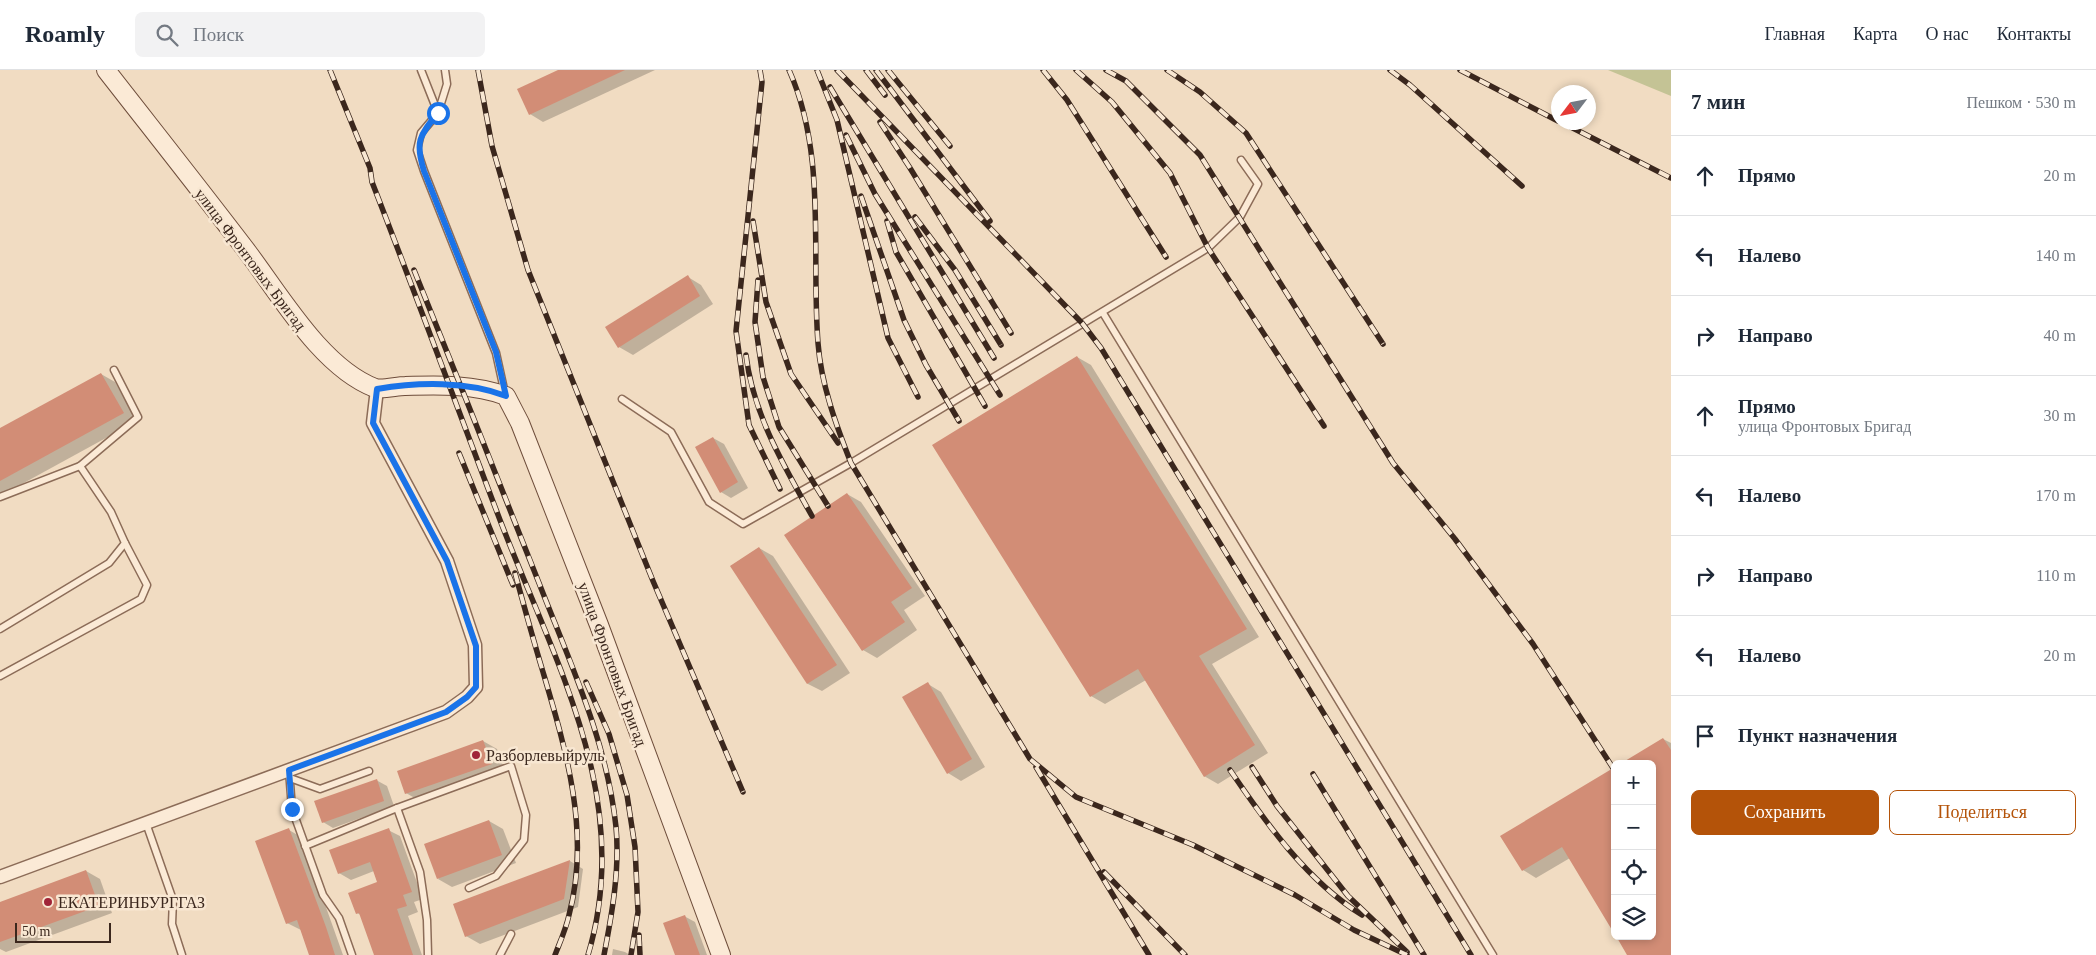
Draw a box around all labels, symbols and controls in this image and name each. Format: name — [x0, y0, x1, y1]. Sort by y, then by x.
search box — [135, 12, 485, 57]
text: Roamly — [25, 21, 105, 47]
icon: search — [153, 21, 181, 49]
text: Поиск — [193, 24, 244, 45]
text: Главная — [1765, 24, 1825, 44]
text: Карта — [1853, 24, 1898, 44]
text: О нас — [1926, 24, 1969, 44]
text: Контакты — [1997, 24, 2071, 44]
north arrow — [1551, 85, 1596, 130]
text: 7 мин — [1691, 90, 1745, 114]
text: Пешком · 530 m — [1966, 94, 2076, 111]
route start — [427, 102, 450, 125]
icon: ahead — [1691, 162, 1719, 190]
text: Прямо — [1738, 165, 1796, 186]
text: 20 m — [2044, 167, 2076, 184]
street label: улица Фронтовых Бригад — [191, 185, 310, 334]
icon: left — [1691, 242, 1719, 270]
text: Налево — [1738, 245, 1801, 266]
text: 140 m — [2036, 247, 2076, 264]
icon: right — [1691, 322, 1719, 350]
text: Направо — [1738, 325, 1813, 346]
text: 40 m — [2044, 327, 2076, 344]
text: Прямо — [1738, 396, 1796, 417]
icon: ahead — [1691, 402, 1719, 430]
text: 30 m — [2044, 407, 2076, 424]
text: улица Фронтовых Бригад — [1738, 418, 1911, 435]
icon: left — [1691, 482, 1719, 510]
text: Налево — [1738, 485, 1801, 506]
text: 170 m — [2036, 487, 2076, 504]
icon: right — [1691, 562, 1719, 590]
text: Направо — [1738, 565, 1813, 586]
text: 110 m — [2036, 567, 2076, 584]
street label: улица Фронтовых Бригад — [574, 580, 650, 749]
icon: left — [1691, 642, 1719, 670]
text: Налево — [1738, 645, 1801, 666]
text: 20 m — [2044, 647, 2076, 664]
icon: arrive — [1691, 722, 1719, 750]
text: Пункт назначения — [1738, 725, 1897, 746]
place label: Разборлевыйруль — [486, 747, 605, 765]
marker: Разборлевыйруль — [470, 749, 482, 761]
map controls — [1611, 760, 1656, 940]
button: + — [1611, 760, 1656, 805]
button: Сохранить — [1691, 790, 1879, 835]
button: Поделиться — [1889, 790, 2076, 835]
route end — [281, 798, 304, 821]
button: − — [1611, 805, 1656, 850]
button: locate — [1611, 850, 1656, 895]
place label: ЕКАТЕРИНБУРГГАЗ — [58, 894, 205, 911]
button: layers — [1611, 895, 1656, 940]
marker: ЕКАТЕРИНБУРГГАЗ — [42, 896, 54, 908]
scale bar — [15, 920, 111, 943]
text: 50 m — [22, 924, 50, 939]

